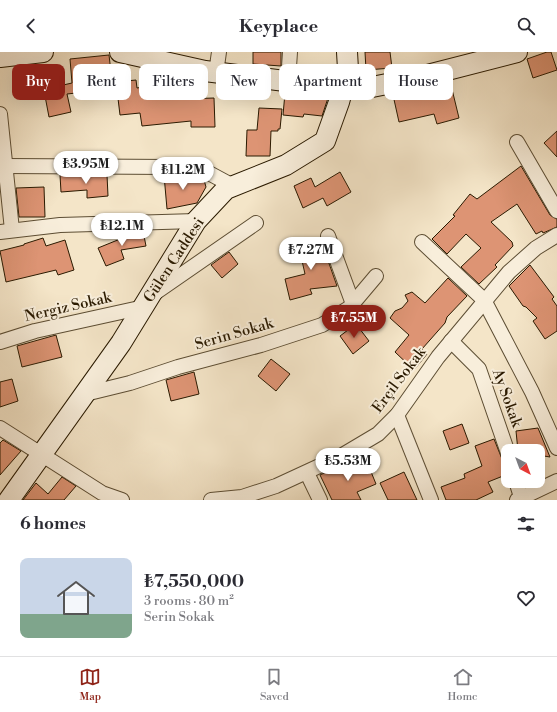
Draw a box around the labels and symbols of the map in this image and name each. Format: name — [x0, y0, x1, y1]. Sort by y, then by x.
pin: ₺3.95M — [53, 151, 119, 185]
pin: ₺11.2M — [150, 157, 216, 191]
pin: ₺12.1M — [89, 213, 155, 247]
street label: Gülen Caddesi — [139, 214, 209, 306]
pin: ₺7.27M — [278, 237, 344, 271]
street label: Nergiz Sokak — [23, 288, 114, 326]
pin: ₺7.55M — [321, 305, 387, 339]
street label: Serin Sokak — [193, 313, 277, 354]
street label: Erçil Sokak — [368, 342, 431, 417]
street label: Ay Sokak — [487, 365, 527, 431]
north arrow — [501, 444, 545, 488]
pin: ₺5.53M — [315, 448, 381, 482]

